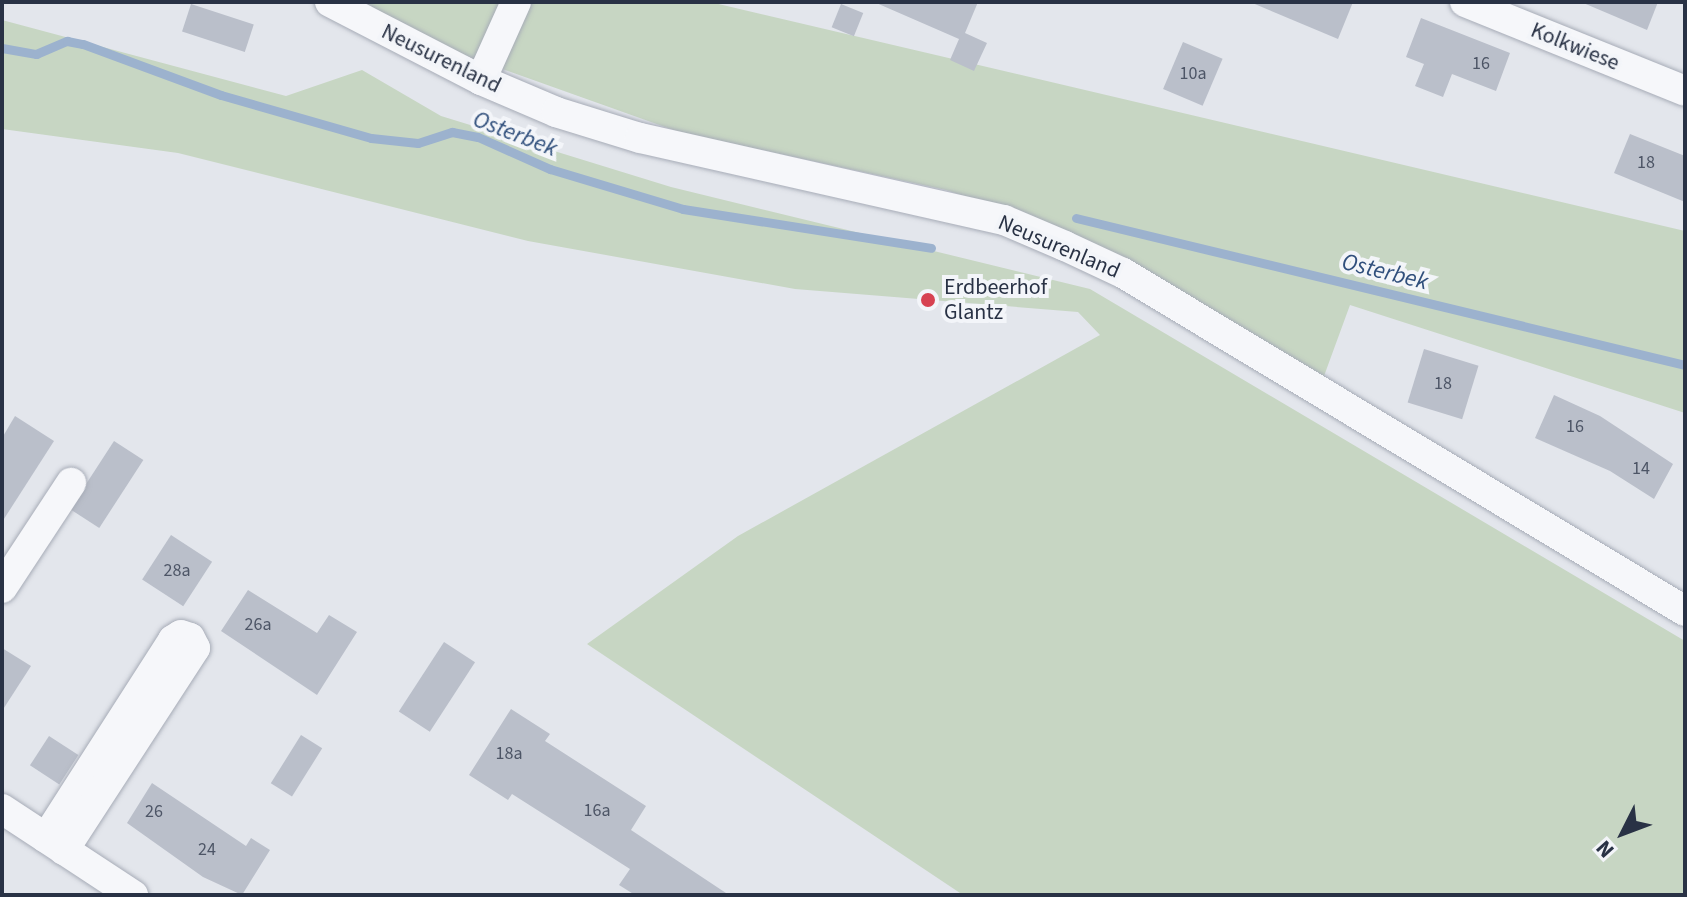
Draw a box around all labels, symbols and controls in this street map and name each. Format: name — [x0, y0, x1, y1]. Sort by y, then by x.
street label: Kolkwiese — [1527, 17, 1623, 77]
street label: Neusurenland — [377, 19, 505, 99]
house number: 16 — [1472, 53, 1490, 75]
house number: 10a — [1180, 63, 1206, 85]
water label: Osterbek — [469, 105, 561, 163]
house number: 18 — [1637, 152, 1655, 174]
street label: Neusurenland — [994, 210, 1124, 284]
water label: Osterbek — [1339, 247, 1431, 297]
place label: Erdbeerhof Glantz — [944, 274, 1047, 326]
marker: Erdbeerhof Glantz — [919, 291, 937, 309]
house number: 18 — [1434, 373, 1452, 395]
house number: 16 — [1566, 416, 1584, 438]
house number: 14 — [1632, 458, 1650, 480]
house number: 28a — [164, 560, 190, 582]
house number: 26a — [245, 614, 271, 636]
house number: 18a — [496, 743, 522, 765]
north arrow — [1583, 793, 1663, 873]
house number: 16a — [584, 800, 610, 822]
house number: 26 — [145, 801, 163, 823]
text: N — [1588, 833, 1622, 865]
house number: 24 — [198, 839, 216, 861]

